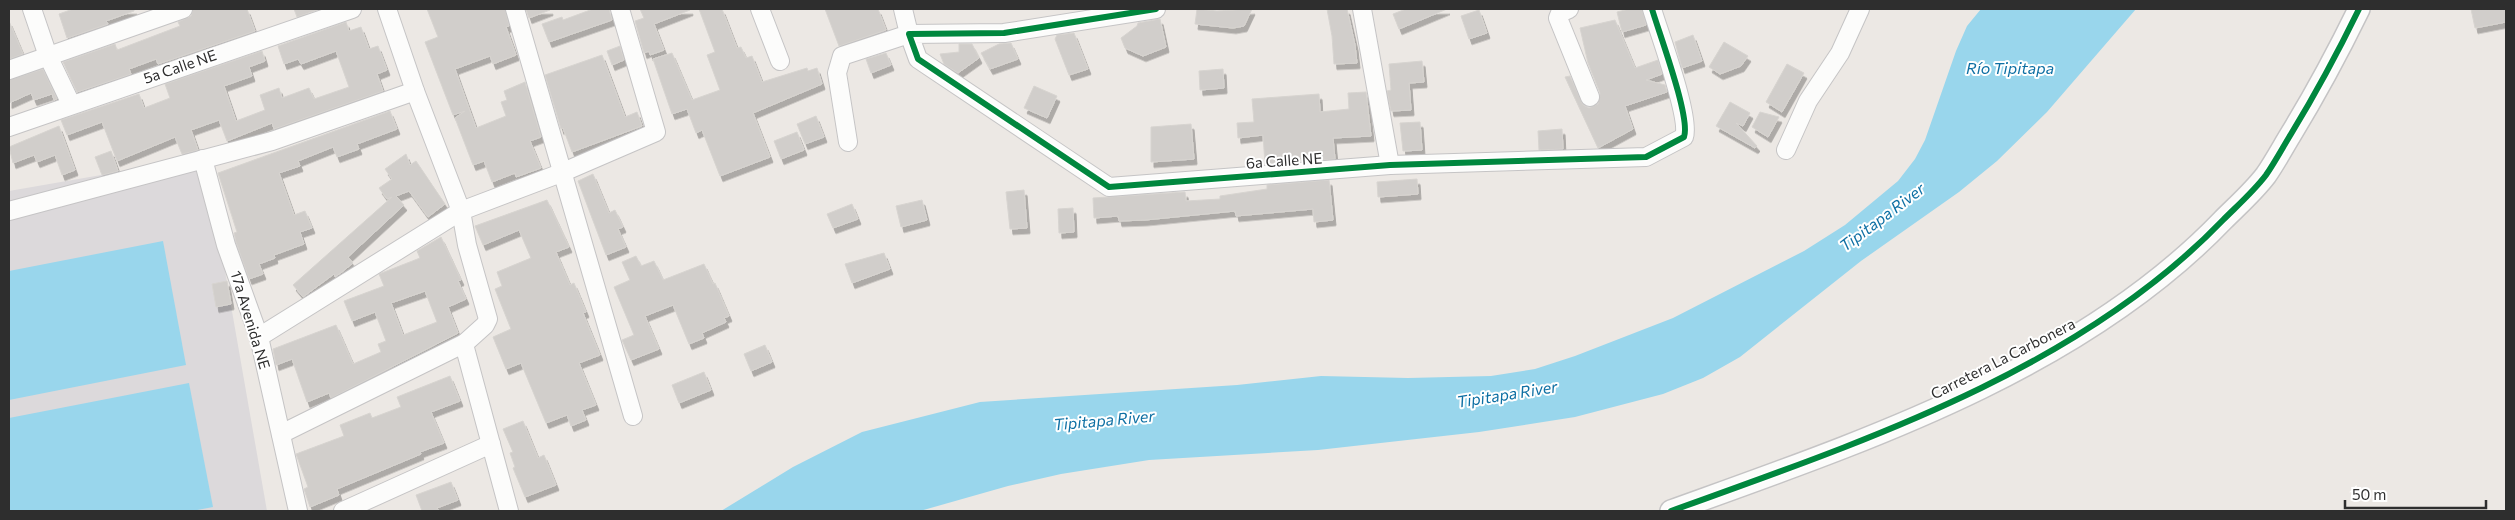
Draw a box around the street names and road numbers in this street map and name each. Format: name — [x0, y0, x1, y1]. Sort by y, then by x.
street label: 5a Calle NE — [141, 45, 219, 87]
street label: 6a Calle NE — [1245, 148, 1323, 172]
street label: 17a Avenida NE — [227, 268, 274, 371]
street label: Carretera La Carbonera — [1927, 314, 2078, 402]

